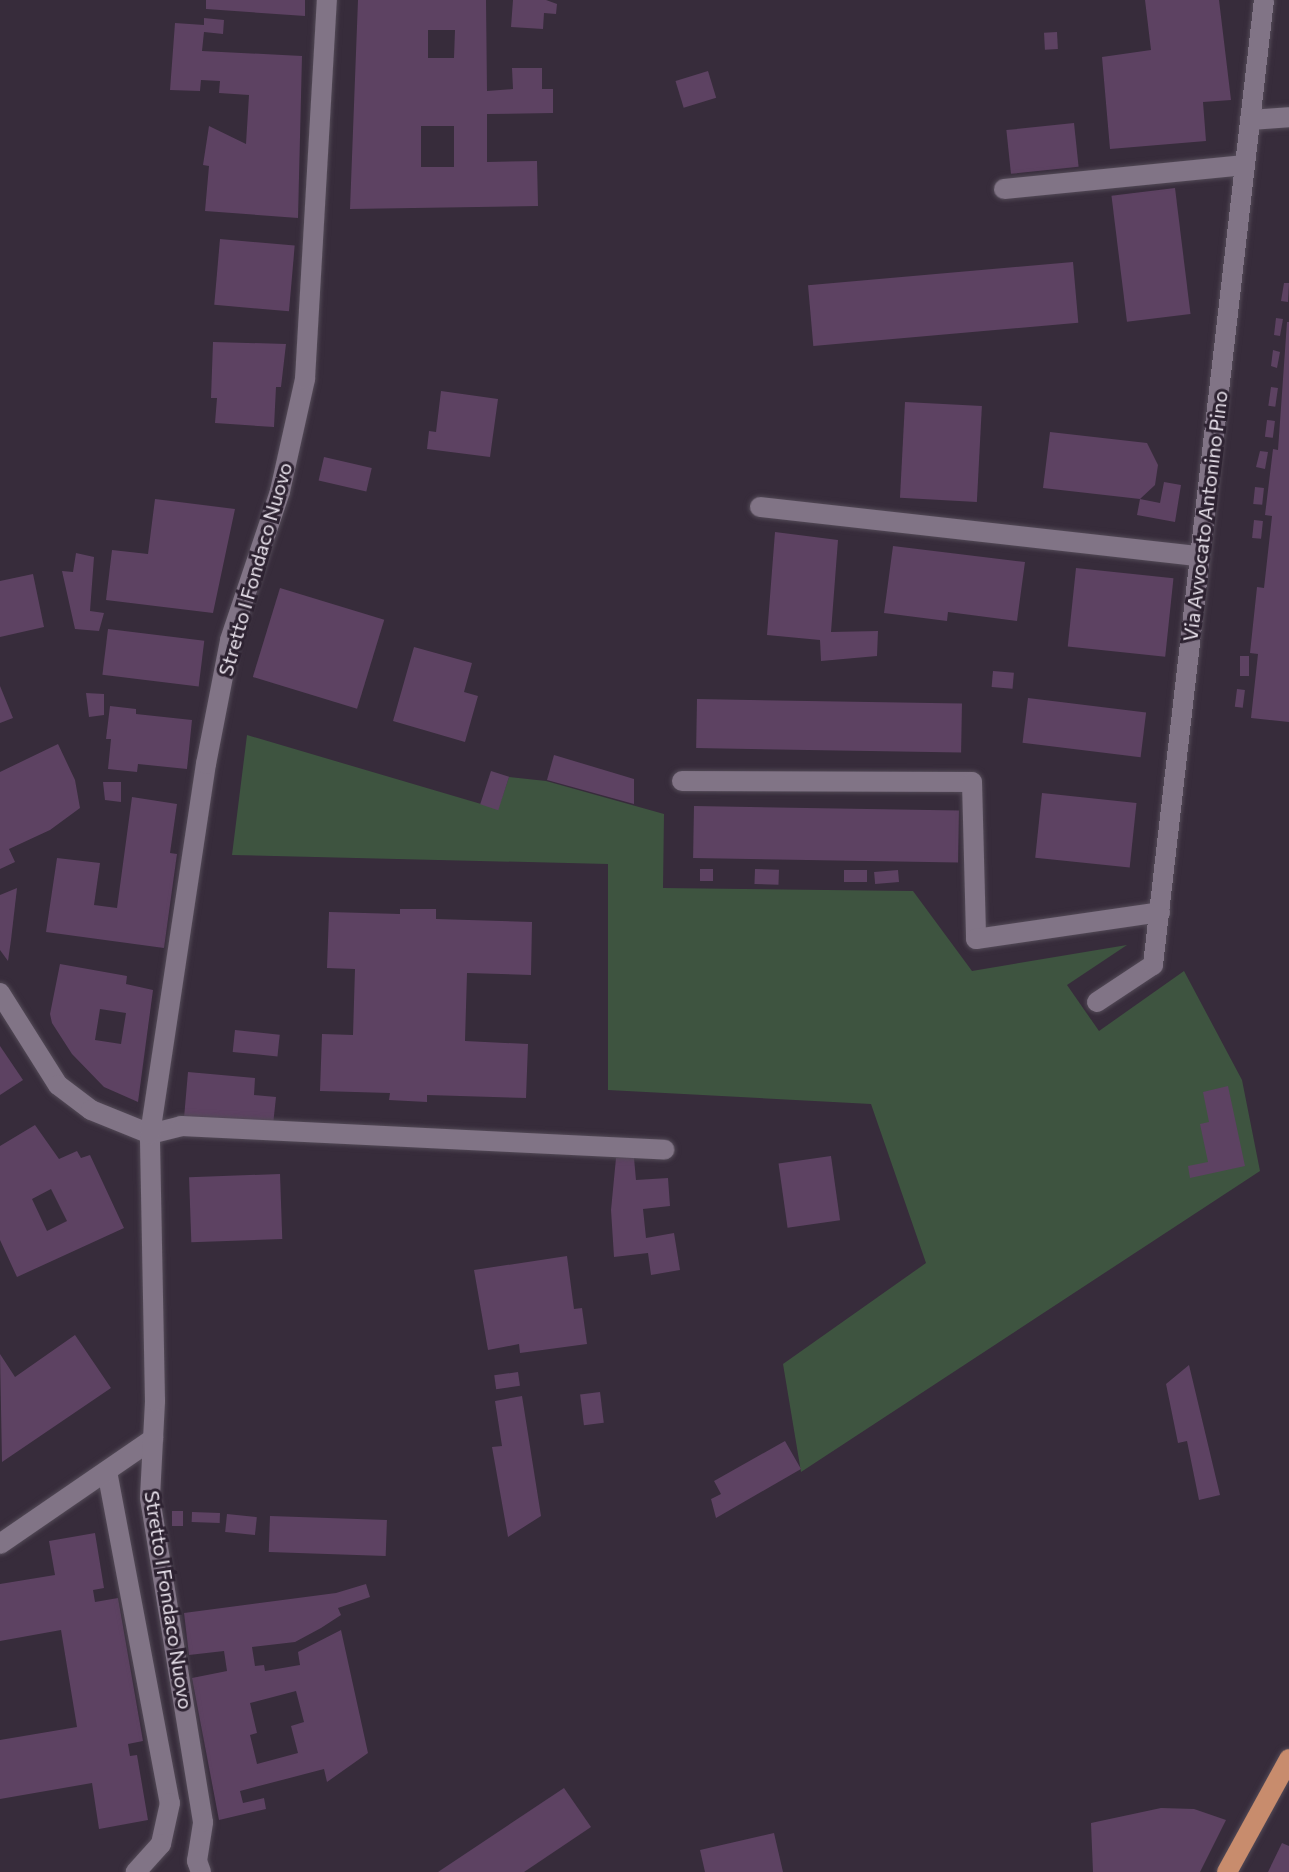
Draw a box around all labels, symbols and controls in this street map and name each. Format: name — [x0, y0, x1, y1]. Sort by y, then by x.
street label: Via Avvocato Antonino Pino — [1178, 389, 1232, 643]
street label: Stretto I Fondaco Nuovo — [213, 459, 297, 679]
street label: Stretto I Fondaco Nuovo — [140, 1489, 198, 1711]

